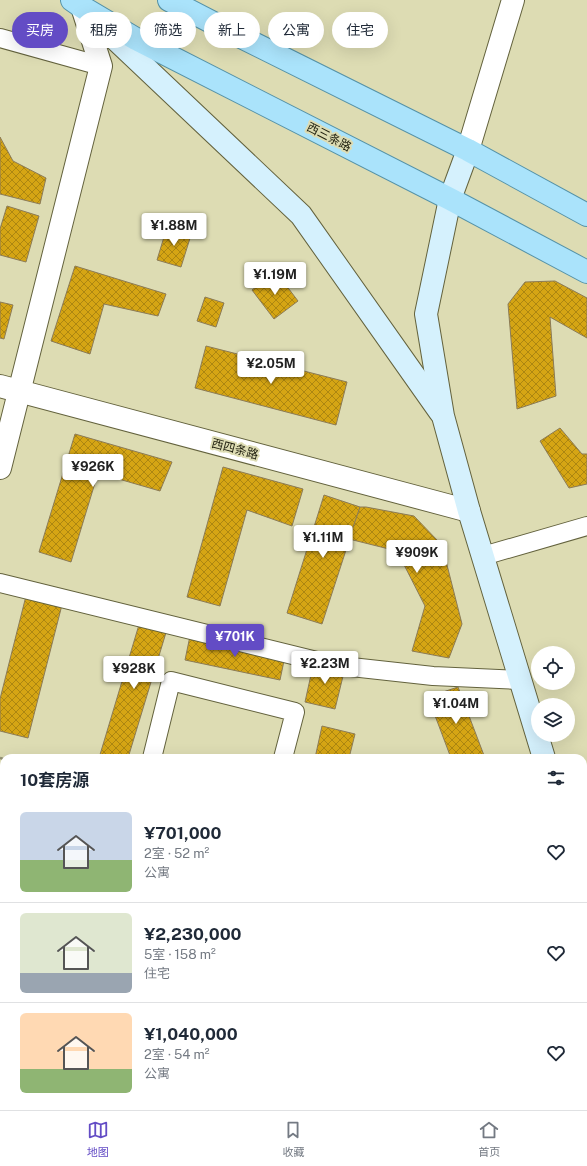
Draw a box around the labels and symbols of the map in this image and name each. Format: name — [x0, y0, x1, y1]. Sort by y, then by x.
street label: 西三条路 — [304, 120, 354, 154]
pin: ¥1.88M — [141, 213, 207, 247]
pin: ¥1.19M — [242, 262, 308, 296]
pin: ¥2.05M — [238, 351, 304, 385]
street label: 西四条路 — [210, 436, 260, 462]
pin: ¥926K — [65, 454, 121, 488]
pin: ¥1.11M — [290, 525, 356, 559]
pin: ¥909K — [389, 540, 445, 574]
pin: ¥701K — [207, 624, 263, 658]
pin: ¥2.23M — [292, 651, 358, 685]
pin: ¥928K — [106, 656, 162, 690]
pin: ¥1.04M — [423, 691, 489, 725]

